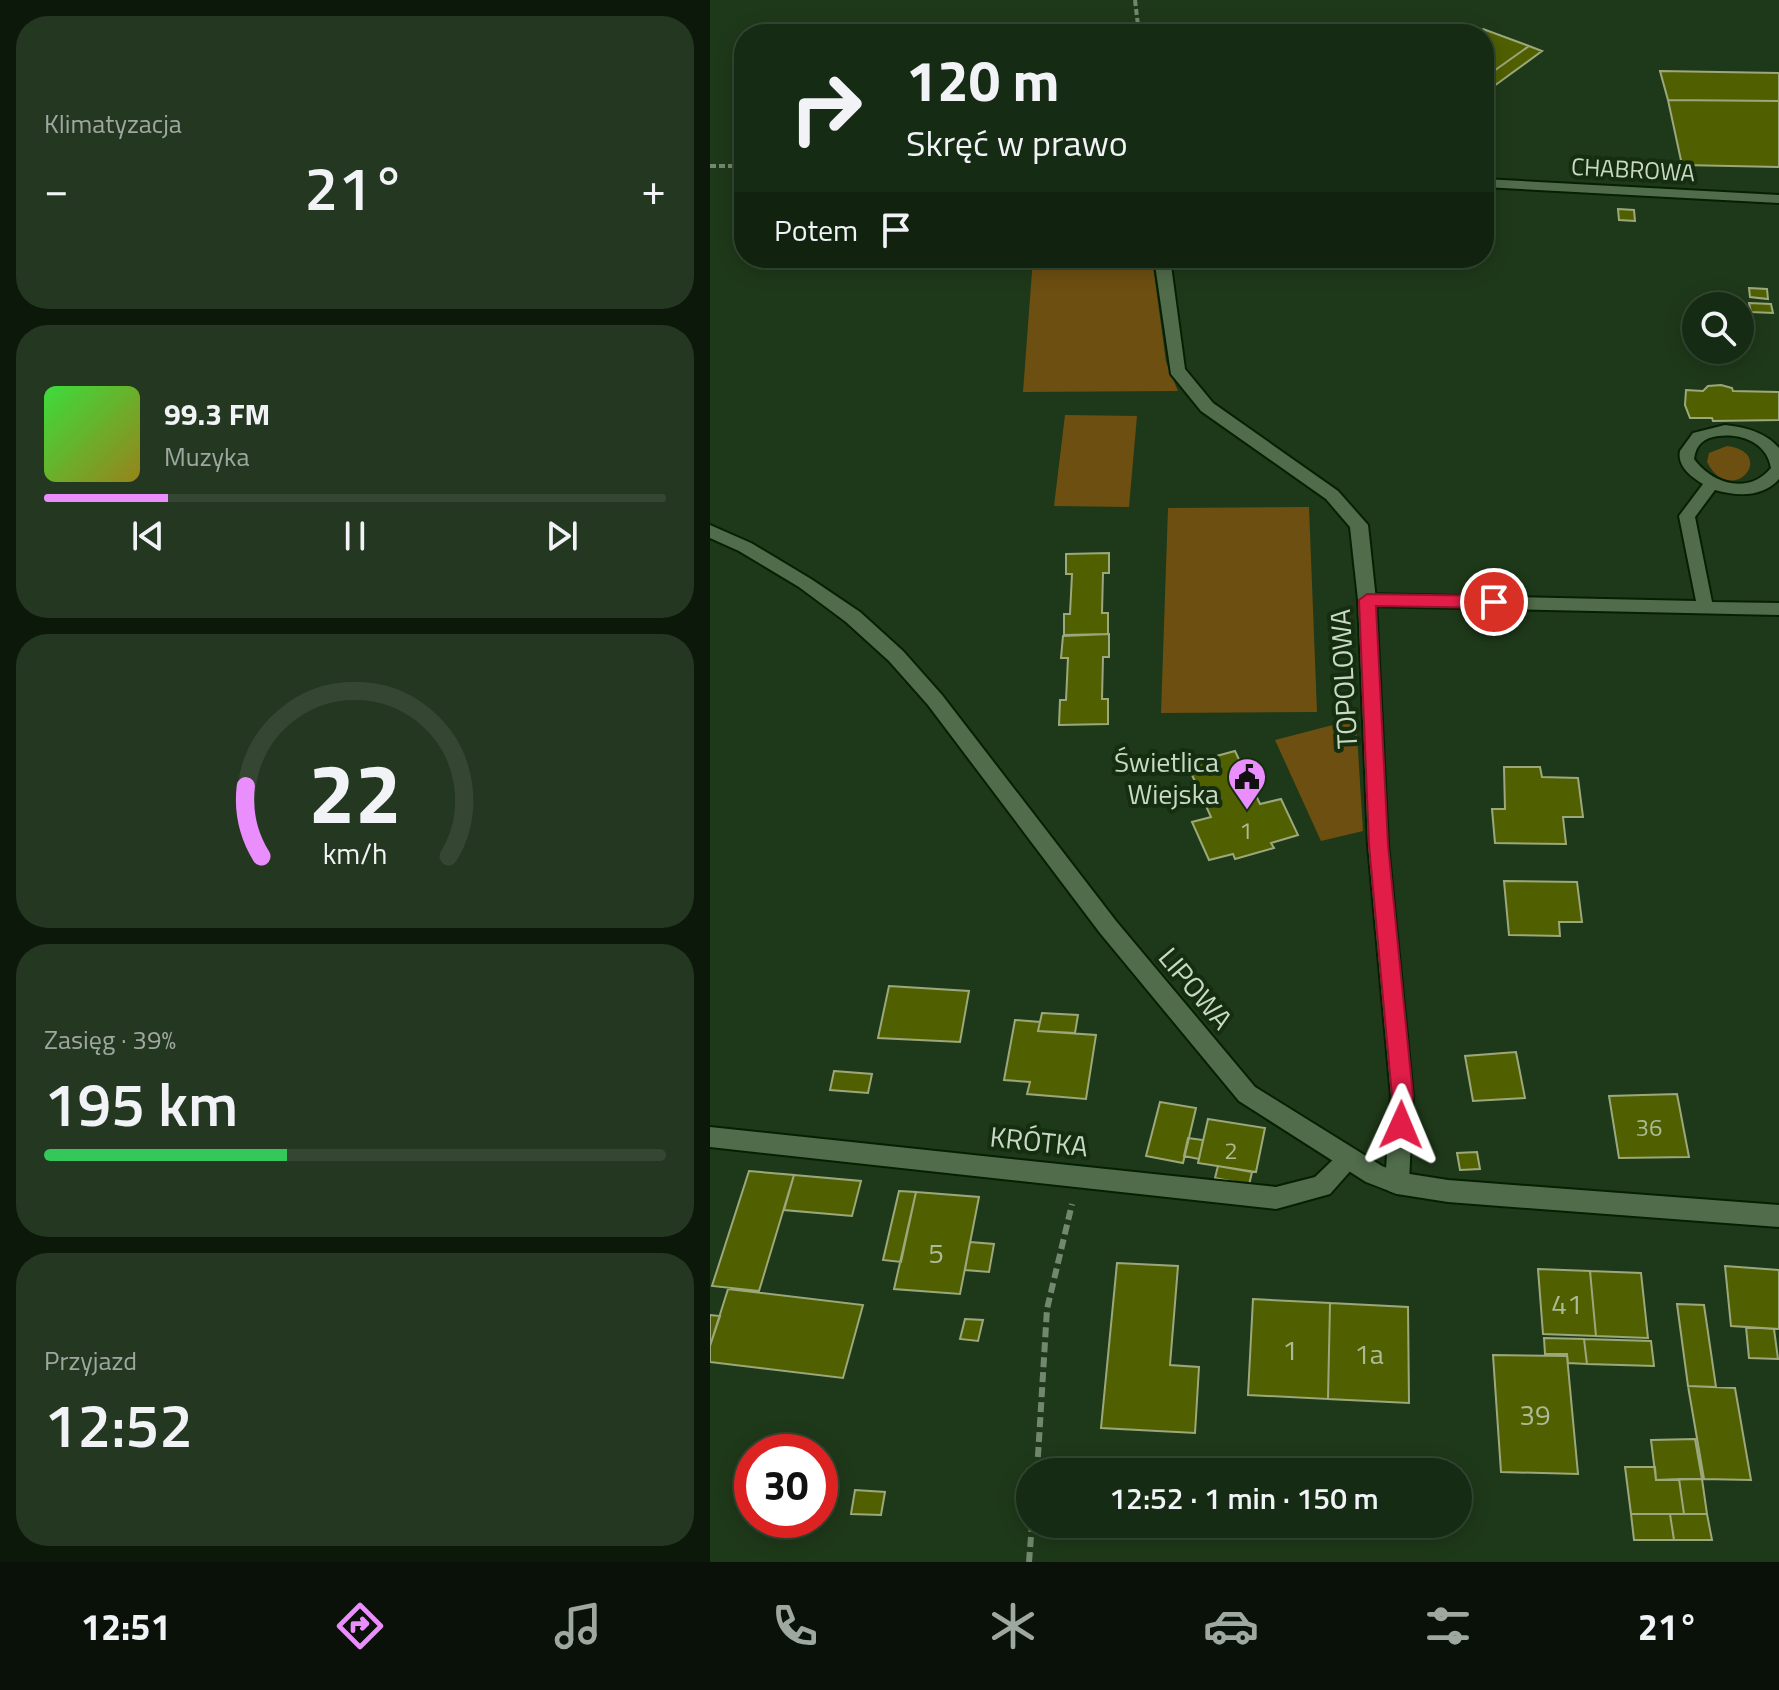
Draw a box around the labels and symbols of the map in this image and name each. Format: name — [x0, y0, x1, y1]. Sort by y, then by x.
street label: CHABROWA — [1570, 148, 1696, 190]
pin — [1460, 568, 1528, 636]
street label: TOPOLOWA — [1318, 608, 1368, 750]
place label: Świetlica Wiejska — [1114, 740, 1219, 815]
public building icon: Świetlica Wiejska — [1226, 756, 1268, 811]
house number: 1 — [1239, 812, 1253, 848]
street label: LIPOWA — [1149, 937, 1244, 1039]
position arrow — [1359, 1083, 1443, 1167]
house number: 36 — [1636, 1109, 1662, 1145]
street label: KRÓTKA — [988, 1114, 1091, 1168]
house number: 2 — [1224, 1132, 1238, 1168]
house number: 5 — [928, 1231, 944, 1274]
house number: 41 — [1551, 1282, 1583, 1325]
house number: 1 — [1282, 1328, 1298, 1371]
house number: 1a — [1354, 1332, 1384, 1375]
house number: 39 — [1519, 1393, 1551, 1436]
speed limit sign: 30 — [734, 1434, 838, 1538]

